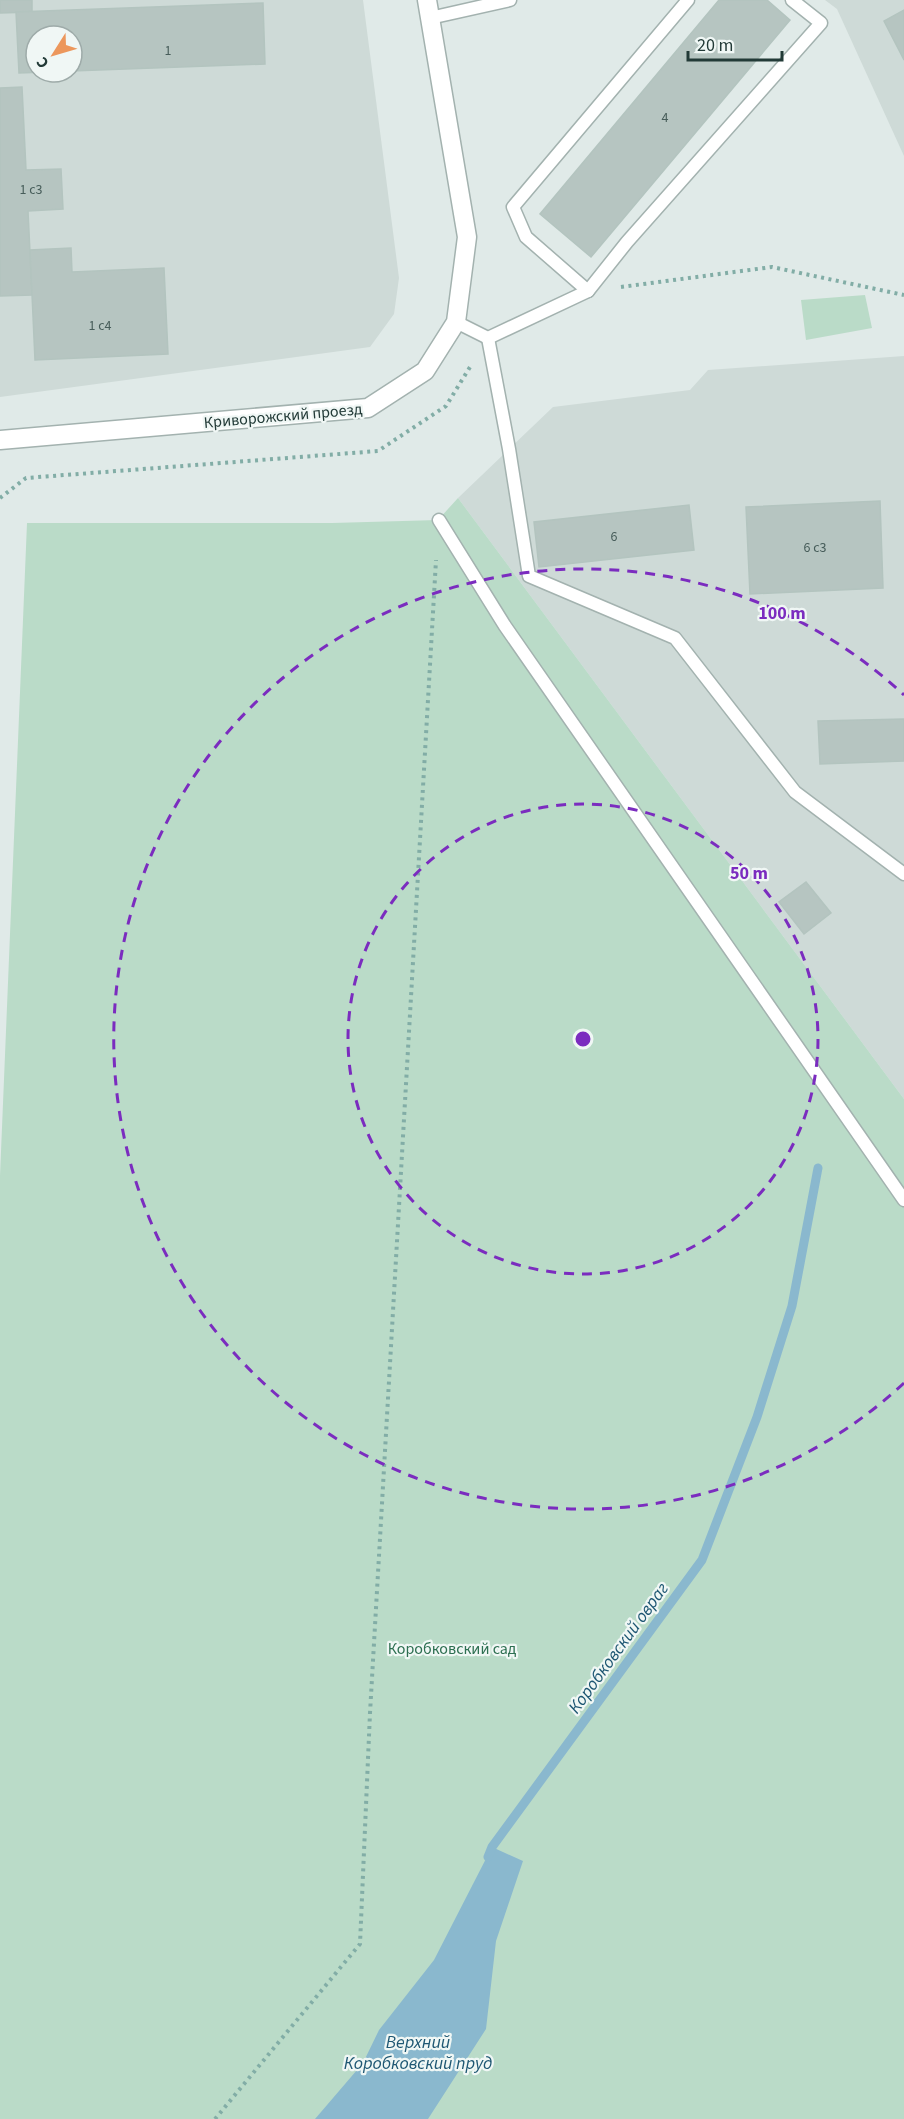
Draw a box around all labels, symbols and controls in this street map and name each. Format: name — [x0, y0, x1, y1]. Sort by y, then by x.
north arrow — [24, 24, 84, 84]
scale bar — [688, 24, 782, 62]
text: 20 m — [697, 33, 733, 58]
house number: 1 — [165, 41, 172, 61]
text: С — [31, 52, 54, 73]
house number: 4 — [662, 108, 669, 128]
house number: 1 с3 — [19, 180, 43, 200]
house number: 1 с4 — [88, 316, 112, 336]
street label: Криворожский проезд — [203, 398, 364, 434]
house number: 6 — [611, 527, 618, 547]
house number: 6 с3 — [803, 538, 827, 558]
text: 100 m — [758, 601, 806, 626]
text: 50 m — [730, 861, 768, 886]
centre of rings — [573, 1029, 593, 1049]
water label: Коробковский овраг — [562, 1578, 674, 1719]
park label: Коробковский сад — [388, 1638, 517, 1660]
water label: Верхний Коробковский пруд — [344, 2030, 492, 2076]

